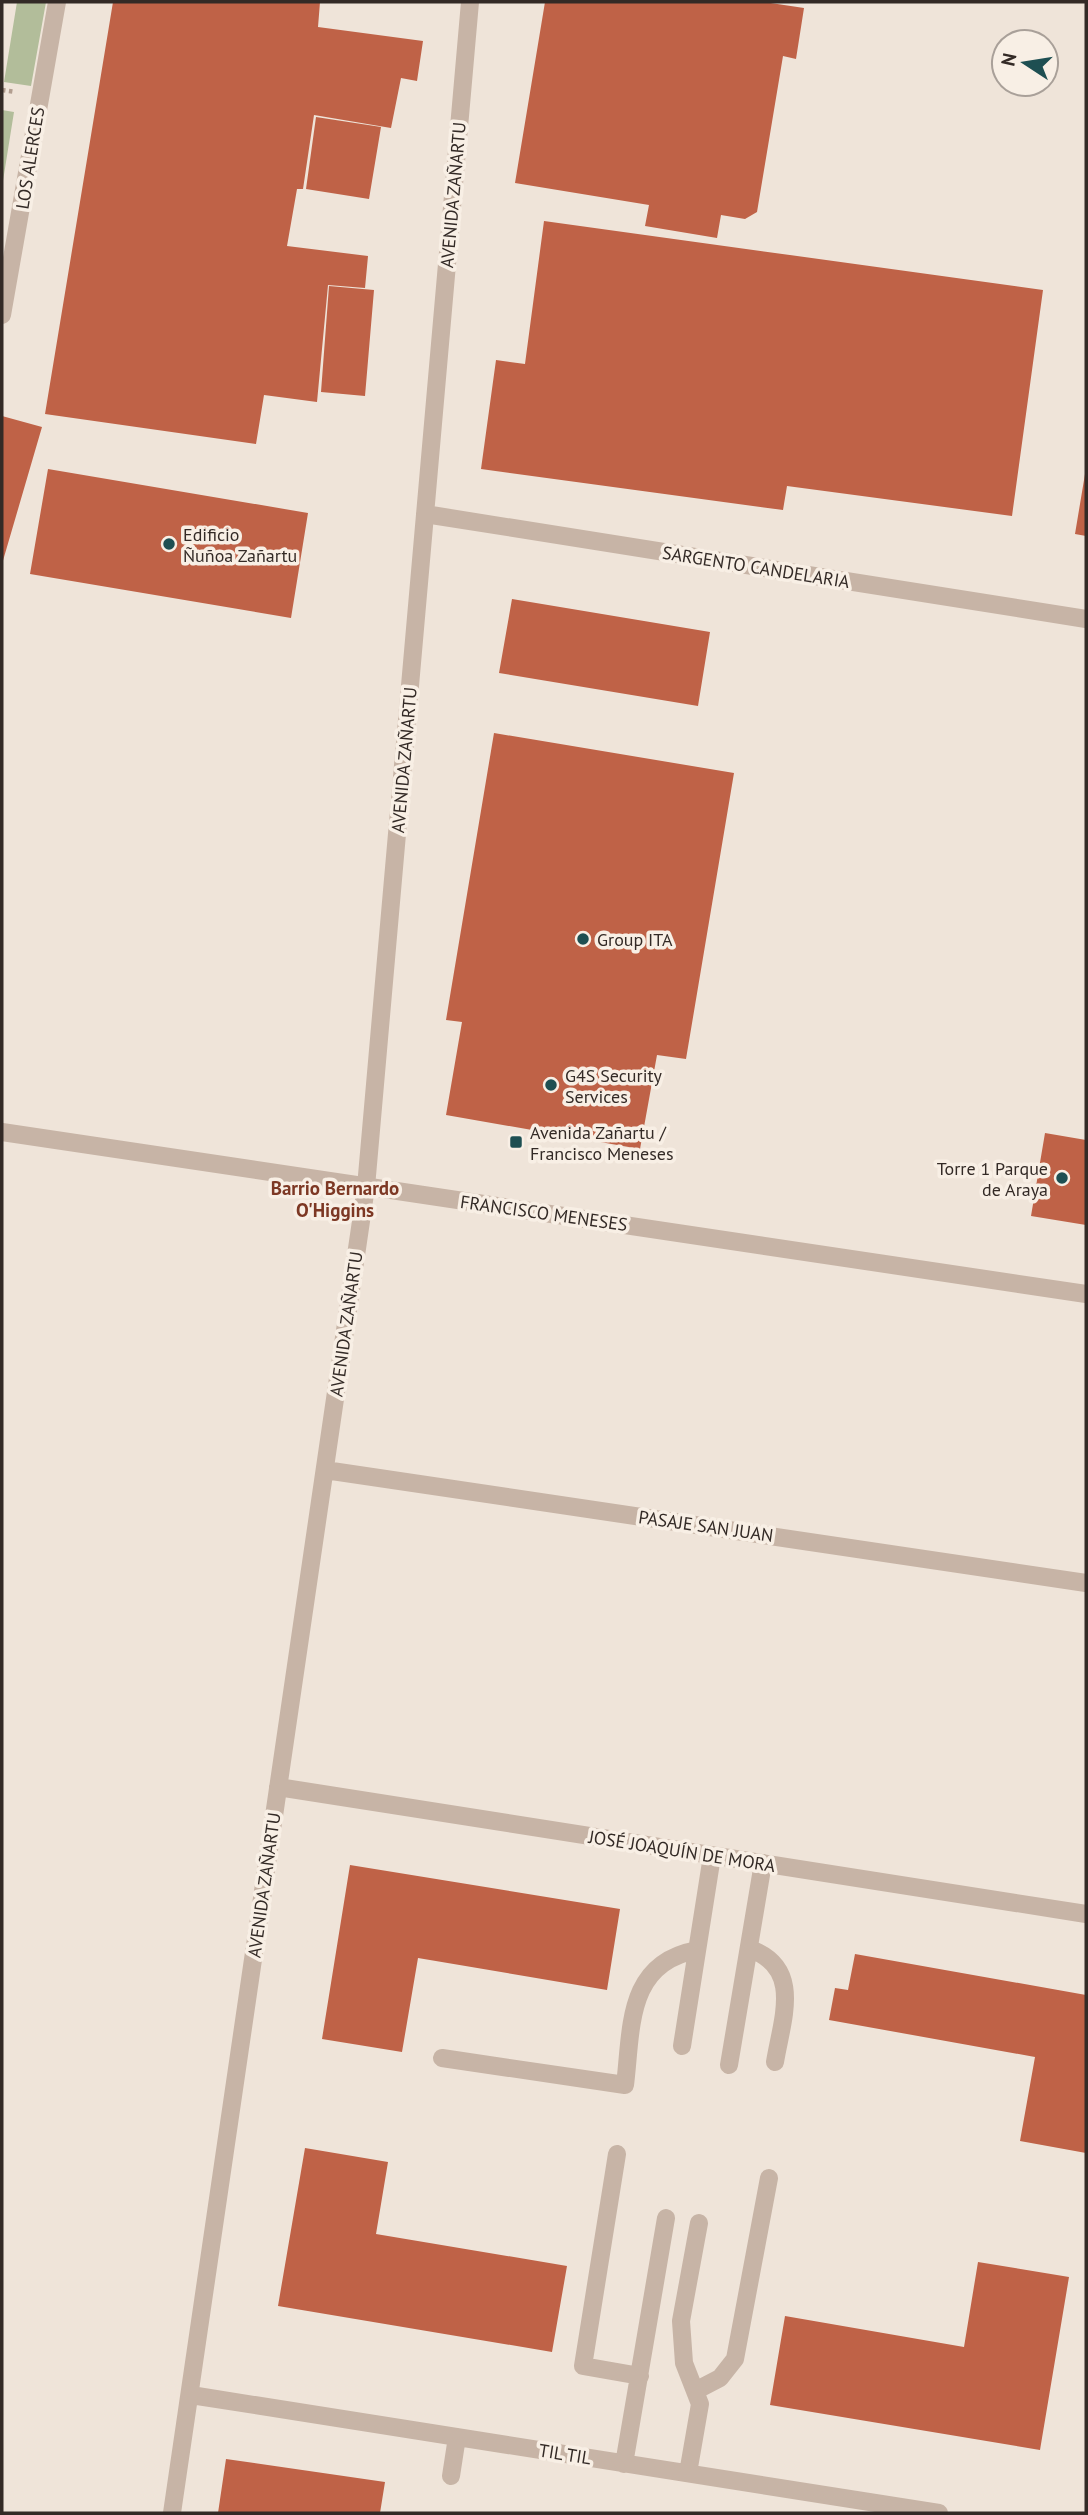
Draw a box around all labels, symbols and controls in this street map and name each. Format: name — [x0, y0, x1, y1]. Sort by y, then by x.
north arrow — [990, 28, 1060, 98]
text: N — [995, 51, 1021, 68]
street label: LOS ALERCES — [11, 105, 49, 211]
street label: AVENIDA ZAÑARTU — [435, 121, 471, 269]
place label: Edificio Ñuñoa Zañartu — [183, 523, 297, 567]
marker: Edificio Ñuñoa Zañartu — [161, 536, 177, 552]
street label: SARGENTO CANDELARIA — [661, 541, 852, 593]
street label: AVENIDA ZAÑARTU — [386, 686, 422, 834]
place label: Group ITA — [597, 928, 673, 951]
marker: Group ITA — [575, 931, 591, 947]
place label: G4S Security Services — [565, 1064, 663, 1108]
marker: G4S Security Services — [543, 1077, 559, 1093]
place label: Avenida Zañartu / Francisco Meneses — [530, 1121, 674, 1165]
marker: Avenida Zañartu / Francisco Meneses — [508, 1134, 524, 1150]
place label: Torre 1 Parque de Araya — [937, 1157, 1048, 1201]
marker: Torre 1 Parque de Araya — [1054, 1170, 1070, 1186]
district label: Barrio Bernardo O'Higgins — [271, 1176, 399, 1222]
street label: FRANCISCO MENESES — [459, 1190, 629, 1236]
street label: AVENIDA ZAÑARTU — [324, 1250, 368, 1398]
street label: PASAJE SAN JUAN — [637, 1505, 775, 1547]
street label: AVENIDA ZAÑARTU — [242, 1811, 286, 1959]
street label: JOSÉ JOAQUÍN DE MORA — [586, 1825, 777, 1877]
street label: TIL TIL — [537, 2439, 593, 2469]

